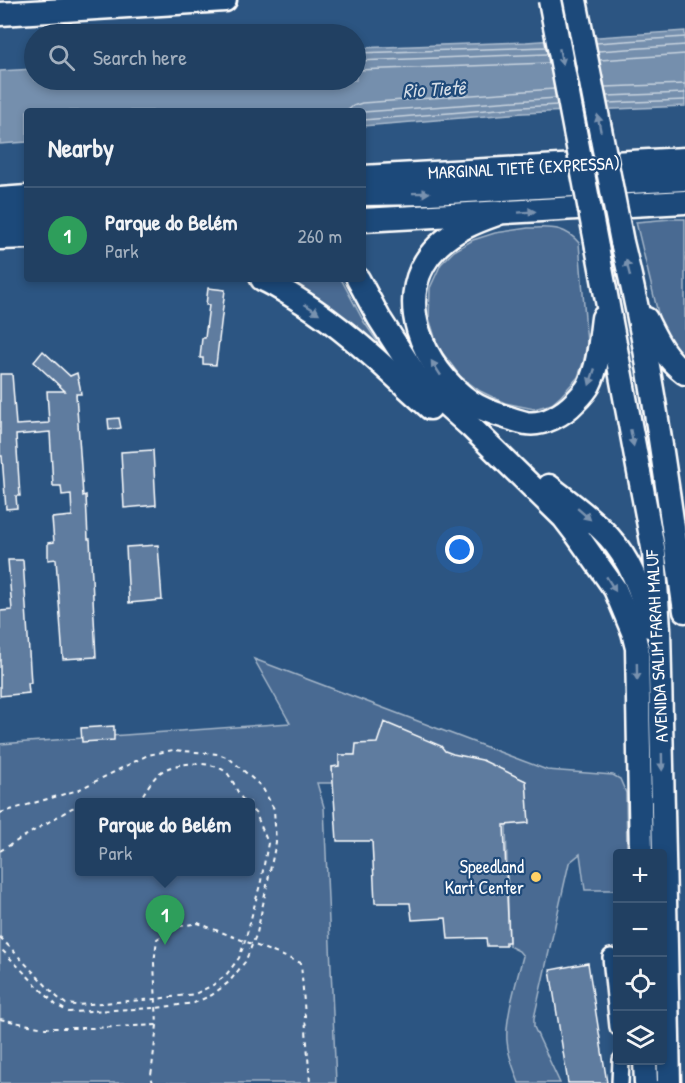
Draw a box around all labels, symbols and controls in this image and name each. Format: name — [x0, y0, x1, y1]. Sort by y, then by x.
search box — [24, 24, 366, 90]
icon: search — [45, 41, 78, 74]
text: Search here — [93, 42, 187, 72]
one-way arrow — [557, 48, 566, 67]
water label: Rio Tietê — [402, 73, 468, 104]
one-way arrow — [594, 113, 603, 132]
text: Nearby — [48, 130, 114, 165]
street label: MARGINAL TIETÊ (EXPRESSA) — [427, 150, 621, 185]
one-way arrow — [412, 189, 431, 198]
text: Parque do Belém — [105, 207, 237, 237]
one-way arrow — [518, 207, 537, 216]
text: 1 — [64, 222, 71, 249]
text: 260 m — [298, 222, 342, 249]
text: Park — [105, 237, 138, 264]
one-way arrow — [623, 259, 633, 277]
one-way arrow — [304, 303, 320, 314]
one-way arrow — [431, 360, 442, 376]
one-way arrow — [587, 368, 596, 386]
one-way arrow — [628, 429, 637, 448]
one-way arrow — [576, 507, 591, 520]
your location — [445, 535, 474, 564]
street label: AVENIDA SALIM FARAH MALUF — [639, 548, 674, 743]
one-way arrow — [605, 575, 616, 592]
one-way arrow — [633, 662, 642, 681]
one-way arrow — [657, 753, 667, 772]
popup — [75, 798, 255, 876]
text: Parque do Belém — [99, 809, 231, 839]
text: Park — [99, 839, 132, 866]
map controls — [613, 849, 667, 1065]
button: + — [613, 849, 667, 903]
place label: Speedland Kart Center — [445, 854, 524, 900]
marker: Speedland Kart Center — [529, 870, 543, 884]
pin: 1 — [146, 896, 184, 945]
button: − — [613, 903, 667, 957]
button: locate — [613, 957, 667, 1011]
button: layers — [613, 1011, 667, 1065]

